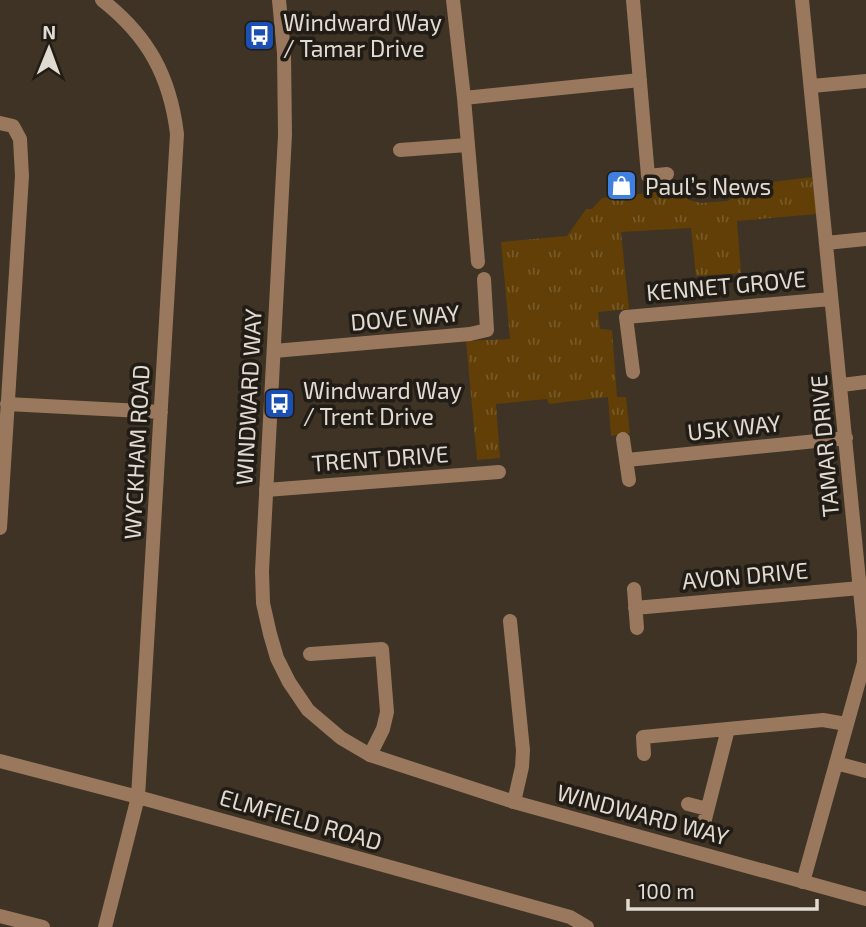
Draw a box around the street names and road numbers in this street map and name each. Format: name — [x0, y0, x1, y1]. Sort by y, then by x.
street label: KENNET GROVE — [645, 264, 807, 306]
street label: DOVE WAY — [349, 298, 461, 336]
street label: WINDWARD WAY — [229, 308, 267, 486]
street label: WYCKHAM ROAD — [117, 364, 155, 540]
street label: TAMAR DRIVE — [804, 374, 844, 518]
street label: USK WAY — [686, 408, 782, 446]
street label: TRENT DRIVE — [311, 439, 449, 477]
street label: AVON DRIVE — [681, 556, 809, 594]
street label: WINDWARD WAY — [554, 778, 732, 850]
street label: ELMFIELD ROAD — [217, 782, 385, 856]

